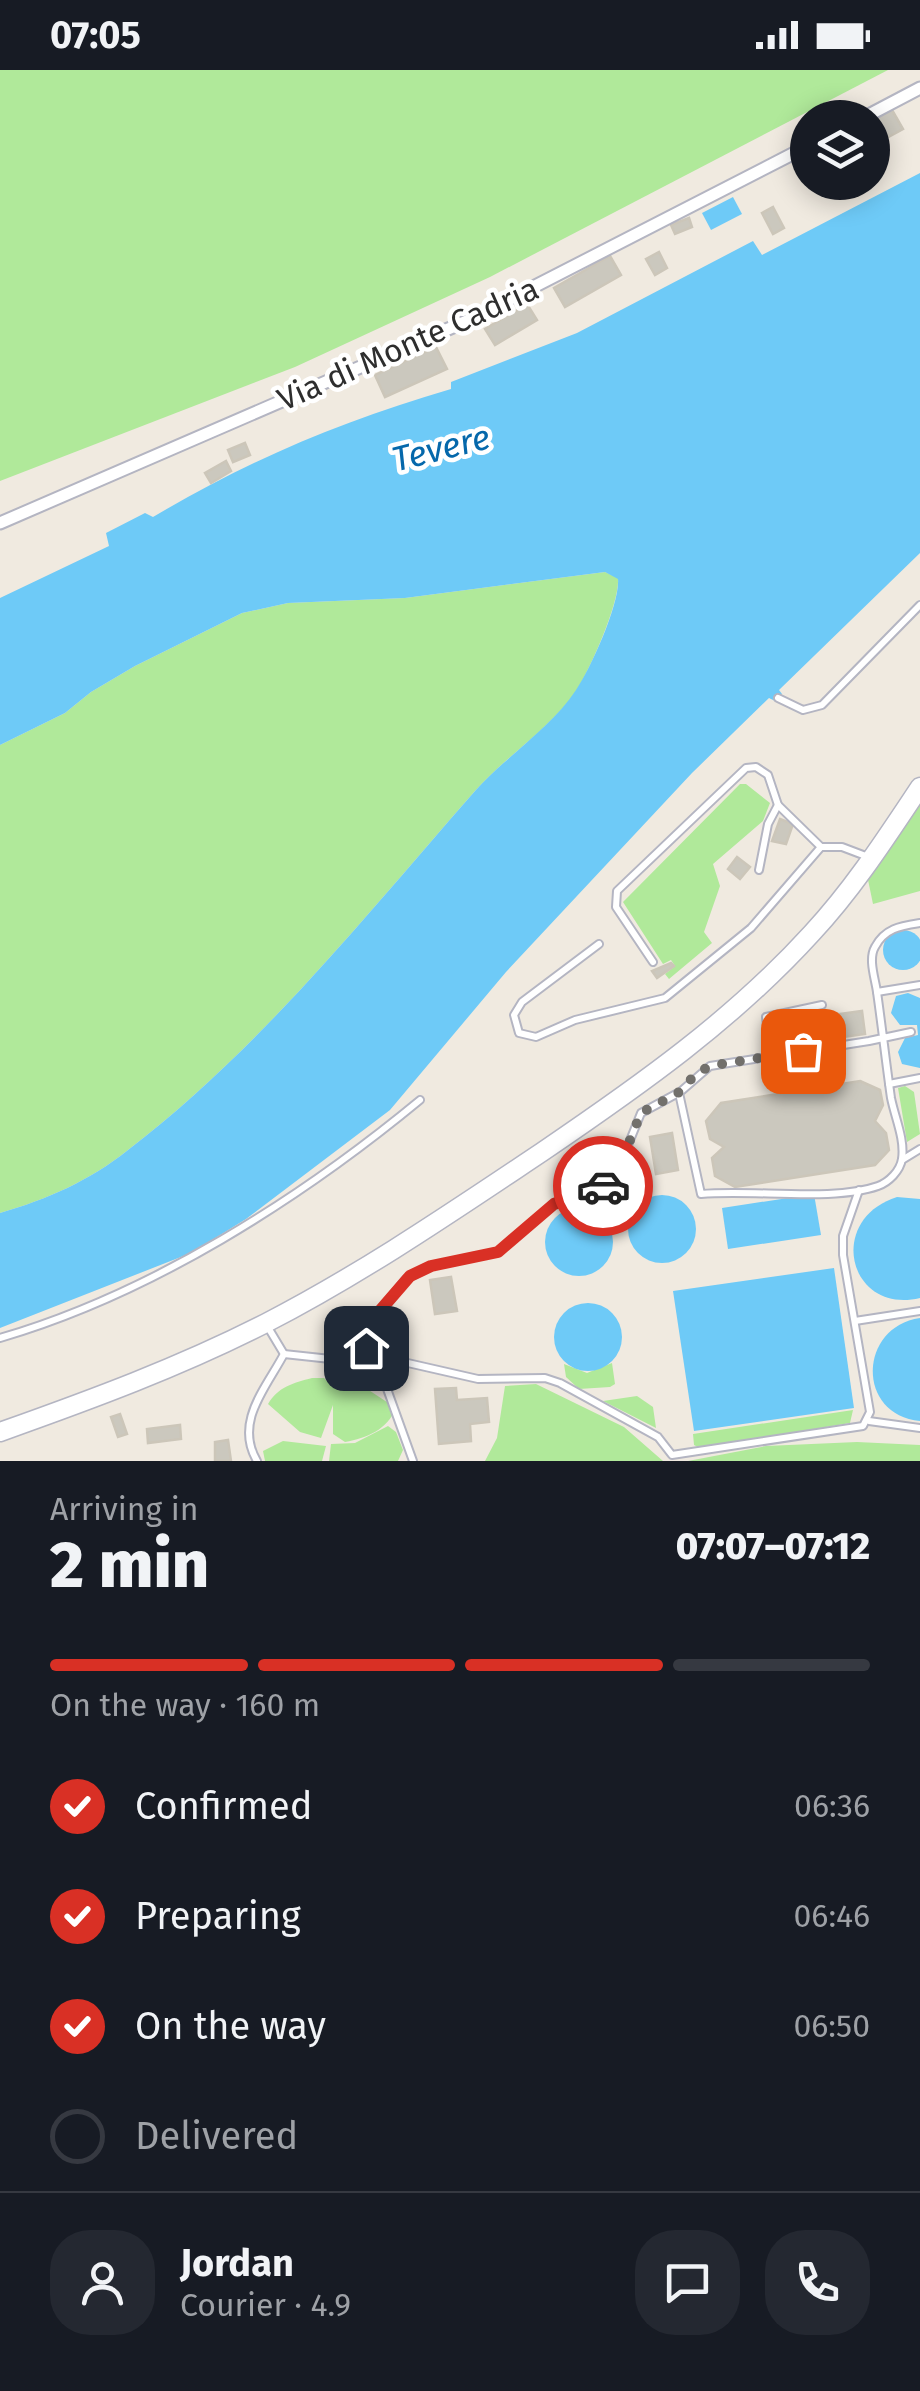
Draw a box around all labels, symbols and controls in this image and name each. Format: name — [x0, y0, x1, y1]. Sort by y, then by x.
text: 07:05 — [50, 12, 141, 58]
map controls — [790, 100, 890, 200]
button: layers — [790, 100, 890, 200]
street label: Via di Monte Cadria — [272, 269, 544, 419]
water label: Tevere — [388, 416, 494, 480]
pin — [761, 1009, 846, 1094]
icon: bag — [776, 1024, 831, 1079]
courier — [553, 1136, 653, 1236]
icon: car — [576, 1159, 631, 1214]
pin — [324, 1306, 409, 1391]
icon: home — [339, 1321, 394, 1376]
text: Arriving in — [50, 1490, 198, 1528]
text: 07:07–07:12 — [676, 1523, 870, 1569]
text: 2 min — [50, 1526, 209, 1604]
text: On the way · 160 m — [50, 1686, 320, 1724]
icon: check — [50, 1779, 105, 1834]
text: Confirmed — [135, 1783, 313, 1829]
text: 06:36 — [794, 1787, 870, 1825]
icon: check — [50, 1889, 105, 1944]
text: Preparing — [135, 1893, 301, 1939]
text: 06:46 — [793, 1897, 870, 1935]
icon: check — [50, 1999, 105, 2054]
text: On the way — [135, 2003, 326, 2049]
text: 06:50 — [793, 2007, 870, 2045]
text: Delivered — [135, 2113, 298, 2159]
button: person — [50, 2230, 155, 2335]
button: chat — [635, 2230, 740, 2335]
button: phone — [765, 2230, 870, 2335]
text: Jordan — [180, 2240, 294, 2286]
text: Courier · 4.9 — [180, 2286, 351, 2324]

